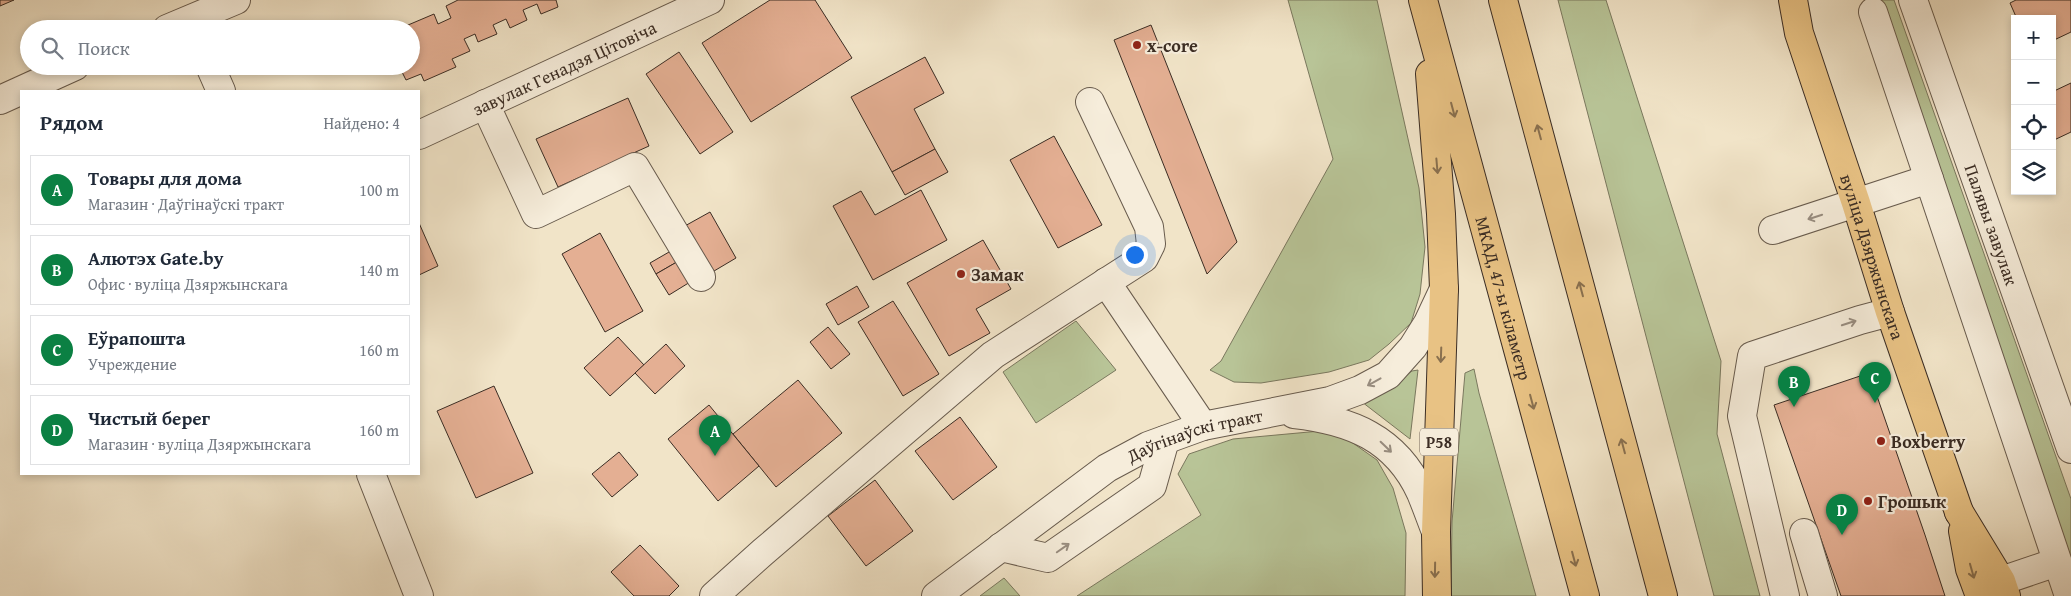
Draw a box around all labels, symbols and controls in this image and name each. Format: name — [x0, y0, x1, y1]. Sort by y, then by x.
street label: завулак Генадзя Цітовіча — [468, 13, 661, 122]
map controls — [2011, 15, 2056, 195]
button: + — [2011, 15, 2056, 60]
search box — [20, 20, 420, 75]
place label: x-core — [1147, 32, 1198, 59]
icon: search — [38, 34, 66, 62]
text: Поиск — [78, 34, 130, 62]
marker: x-core — [1131, 39, 1143, 51]
button: − — [2011, 60, 2056, 105]
one-way arrow — [1448, 102, 1458, 118]
button: locate — [2011, 105, 2056, 150]
text: Рядом — [40, 107, 103, 138]
text: Найдено: 4 — [323, 111, 400, 135]
one-way arrow — [1533, 125, 1543, 141]
button: layers — [2011, 150, 2056, 195]
one-way arrow — [1432, 158, 1441, 174]
street label: Палявы завулак — [1958, 160, 2026, 289]
text: Товары для дома — [88, 164, 242, 192]
street label: вуліца Дзяржынскага — [1834, 170, 1912, 343]
text: A — [52, 178, 62, 202]
text: 100 m — [359, 178, 399, 202]
text: Магазин · Даўгінаўскі тракт — [88, 192, 284, 216]
street label: МКАД, 47-ы кіламетр — [1469, 213, 1539, 383]
one-way arrow — [1807, 213, 1823, 222]
your location — [1122, 242, 1148, 268]
text: Алютэх Gate.by — [88, 244, 223, 272]
text: B — [52, 258, 62, 282]
text: 140 m — [359, 258, 399, 282]
place label: Замак — [971, 261, 1024, 288]
marker: Замак — [955, 268, 967, 280]
text: Офис · вуліца Дзяржынскага — [88, 272, 288, 296]
one-way arrow — [1576, 282, 1585, 298]
one-way arrow — [1841, 318, 1857, 328]
text: Еўрапошта — [88, 324, 186, 352]
text: C — [52, 338, 62, 362]
text: 160 m — [359, 338, 399, 362]
one-way arrow — [1437, 347, 1446, 363]
text: Учреждение — [88, 352, 177, 376]
pin: C — [1859, 362, 1891, 403]
pin: B — [1778, 366, 1810, 407]
one-way arrow — [1367, 377, 1382, 387]
one-way arrow — [1528, 394, 1537, 410]
street label: Даўгінаўскі тракт — [1120, 401, 1265, 469]
text: Чистый берег — [88, 404, 210, 432]
pin: A — [699, 415, 731, 456]
text: D — [52, 418, 62, 442]
text: 160 m — [359, 418, 399, 442]
road number: Р58 — [1420, 428, 1458, 456]
place label: Boxberry — [1891, 428, 1966, 455]
text: Магазин · вуліца Дзяржынскага — [88, 432, 311, 456]
marker: Boxberry — [1875, 435, 1887, 447]
one-way arrow — [1618, 439, 1628, 455]
one-way arrow — [1380, 441, 1392, 453]
place label: Грошык — [1878, 488, 1947, 515]
pin: D — [1826, 494, 1858, 535]
marker: Грошык — [1862, 495, 1874, 507]
one-way arrow — [1055, 543, 1069, 553]
one-way arrow — [1570, 551, 1580, 567]
one-way arrow — [1430, 561, 1440, 577]
one-way arrow — [1967, 563, 1977, 579]

